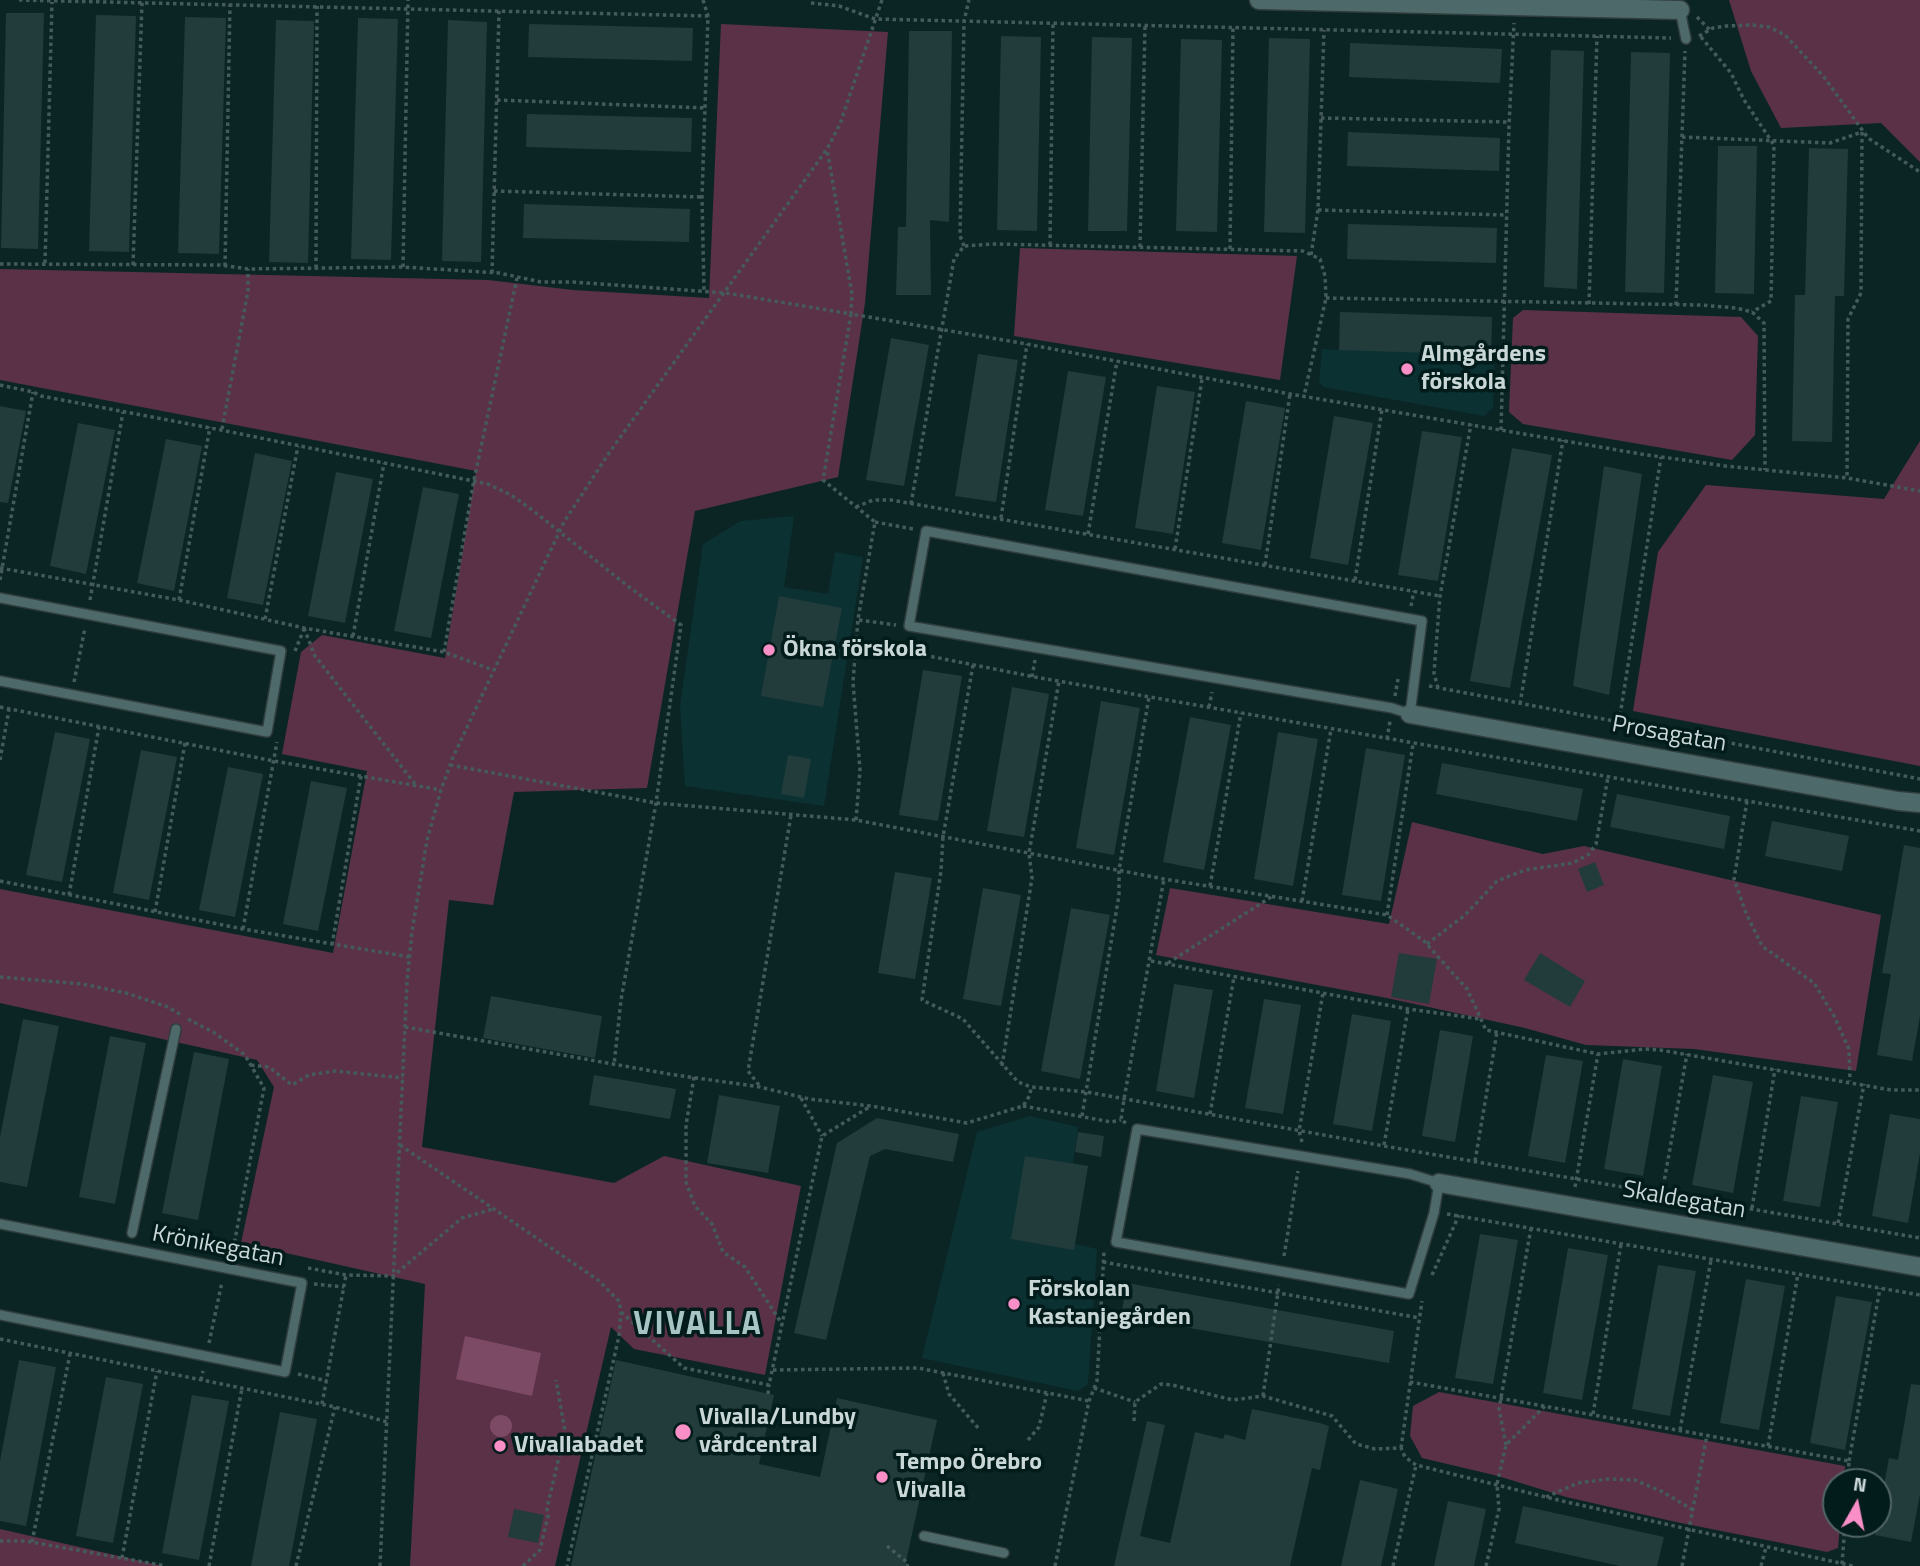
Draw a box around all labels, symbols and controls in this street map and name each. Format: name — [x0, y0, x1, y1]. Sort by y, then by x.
place label: Almgårdens förskola — [1421, 341, 1546, 397]
marker: Almgårdens förskola — [1399, 361, 1415, 377]
place label: Ökna förskola — [783, 636, 927, 664]
marker: Ökna förskola — [761, 642, 777, 658]
street label: Prosagatan — [1609, 711, 1729, 759]
street label: Skaldegatan — [1620, 1176, 1748, 1226]
street label: Krönikegatan — [150, 1220, 286, 1274]
place label: Förskolan Kastanjegården — [1028, 1276, 1191, 1332]
marker: Förskolan Kastanjegården — [1006, 1296, 1022, 1312]
district label: VIVALLA — [634, 1307, 762, 1345]
place label: Vivalla/Lundby vårdcentral — [699, 1404, 856, 1460]
marker: Vivalla/Lundby vårdcentral — [673, 1422, 693, 1442]
place label: Vivallabadet — [514, 1432, 643, 1460]
marker: Vivallabadet — [492, 1438, 508, 1454]
place label: Tempo Örebro Vivalla — [896, 1449, 1042, 1505]
north arrow — [1822, 1468, 1892, 1538]
text: N — [1851, 1468, 1869, 1499]
marker: Tempo Örebro Vivalla — [874, 1469, 890, 1485]

